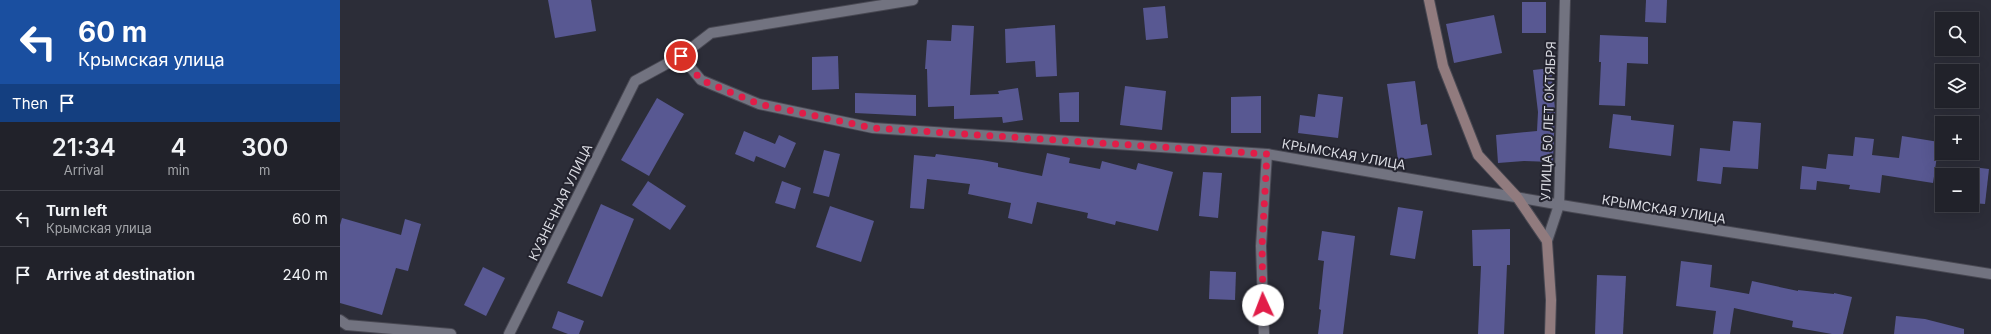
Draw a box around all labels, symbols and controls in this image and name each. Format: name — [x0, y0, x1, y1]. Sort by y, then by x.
map controls — [1935, 12, 1979, 212]
button: search — [1935, 12, 1979, 56]
text: 60 m — [78, 15, 147, 49]
icon: left — [12, 16, 64, 68]
pin — [664, 39, 698, 73]
street label: УЛИЦА 50 ЛЕТ ОКТЯБРЯ — [1537, 41, 1559, 201]
icon: arrive — [670, 45, 692, 67]
text: Крымская улица — [78, 49, 225, 70]
button: layers — [1935, 64, 1979, 108]
icon: arrive — [56, 92, 78, 114]
text: Then — [12, 94, 48, 113]
button: + — [1935, 116, 1979, 160]
text: 21:34 — [52, 133, 116, 162]
text: 4 — [171, 133, 187, 162]
text: 300 — [241, 133, 288, 162]
street label: КРЫМСКАЯ УЛИЦА — [1281, 135, 1407, 173]
street label: КУЗНЕЧНАЯ УЛИЦА — [525, 141, 595, 263]
text: Arrival — [64, 162, 104, 178]
text: min — [167, 162, 190, 178]
text: m — [259, 162, 271, 178]
button: − — [1935, 168, 1979, 212]
street label: КРЫМСКАЯ УЛИЦА — [1601, 191, 1727, 227]
text: Turn left — [46, 201, 107, 220]
icon: left — [12, 208, 34, 230]
text: 60 m — [292, 209, 328, 228]
text: Крымская улица — [46, 220, 152, 236]
icon: arrive — [12, 264, 34, 286]
text: Arrive at destination — [46, 265, 195, 284]
text: 240 m — [283, 265, 328, 284]
position arrow — [1242, 284, 1284, 326]

